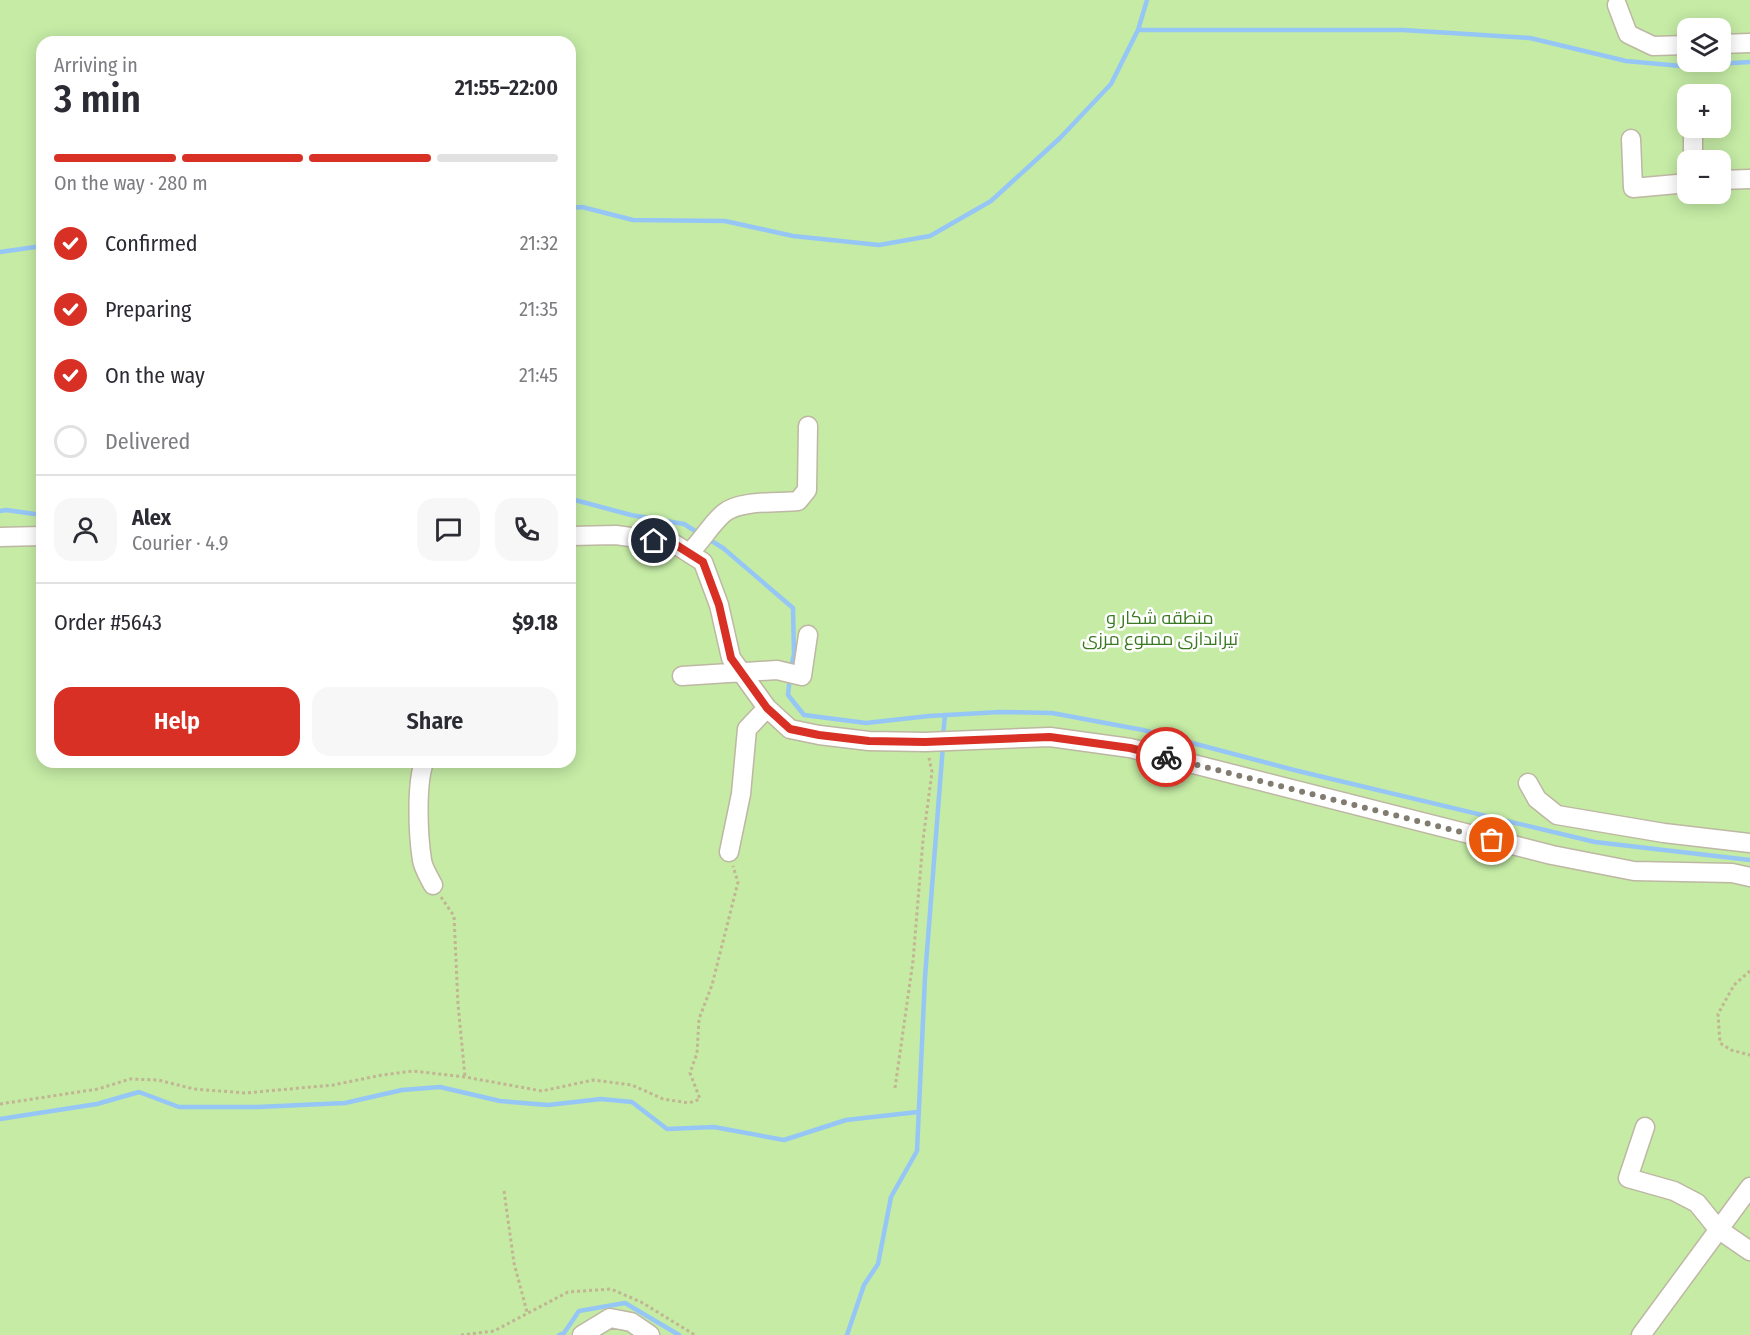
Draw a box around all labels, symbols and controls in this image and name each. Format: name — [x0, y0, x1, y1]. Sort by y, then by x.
map controls — [1677, 18, 1731, 204]
button: layers — [1677, 18, 1731, 72]
text: Arriving in — [54, 53, 138, 77]
text: 21:55–22:00 — [455, 74, 558, 101]
text: 3 min — [54, 76, 141, 122]
button: + — [1677, 84, 1731, 138]
button: − — [1677, 150, 1731, 204]
text: On the way · 280 m — [54, 171, 208, 195]
icon: check — [54, 227, 87, 260]
text: Confirmed — [105, 230, 198, 257]
text: 21:32 — [520, 231, 558, 255]
icon: check — [54, 293, 87, 326]
text: Preparing — [105, 296, 191, 323]
text: 21:35 — [519, 297, 558, 321]
icon: check — [54, 359, 87, 392]
text: On the way — [105, 362, 205, 389]
text: 21:45 — [519, 363, 558, 387]
text: Delivered — [105, 428, 190, 455]
button: person — [54, 498, 117, 561]
button: chat — [417, 498, 480, 561]
button: phone — [495, 498, 558, 561]
text: Alex — [132, 504, 171, 531]
pin — [628, 515, 679, 566]
icon: home — [637, 524, 670, 557]
text: Courier · 4.9 — [132, 531, 228, 555]
park label: منطقه شکار و تیراندازی ممنوع مرزی — [1082, 607, 1238, 651]
text: Order #5643 — [54, 609, 162, 636]
text: $9.18 — [512, 609, 558, 636]
button: Help — [54, 687, 300, 756]
button: Share — [312, 687, 558, 756]
courier — [1136, 727, 1196, 787]
icon: bike — [1150, 741, 1183, 774]
pin — [1466, 814, 1517, 865]
icon: bag — [1475, 823, 1508, 856]

